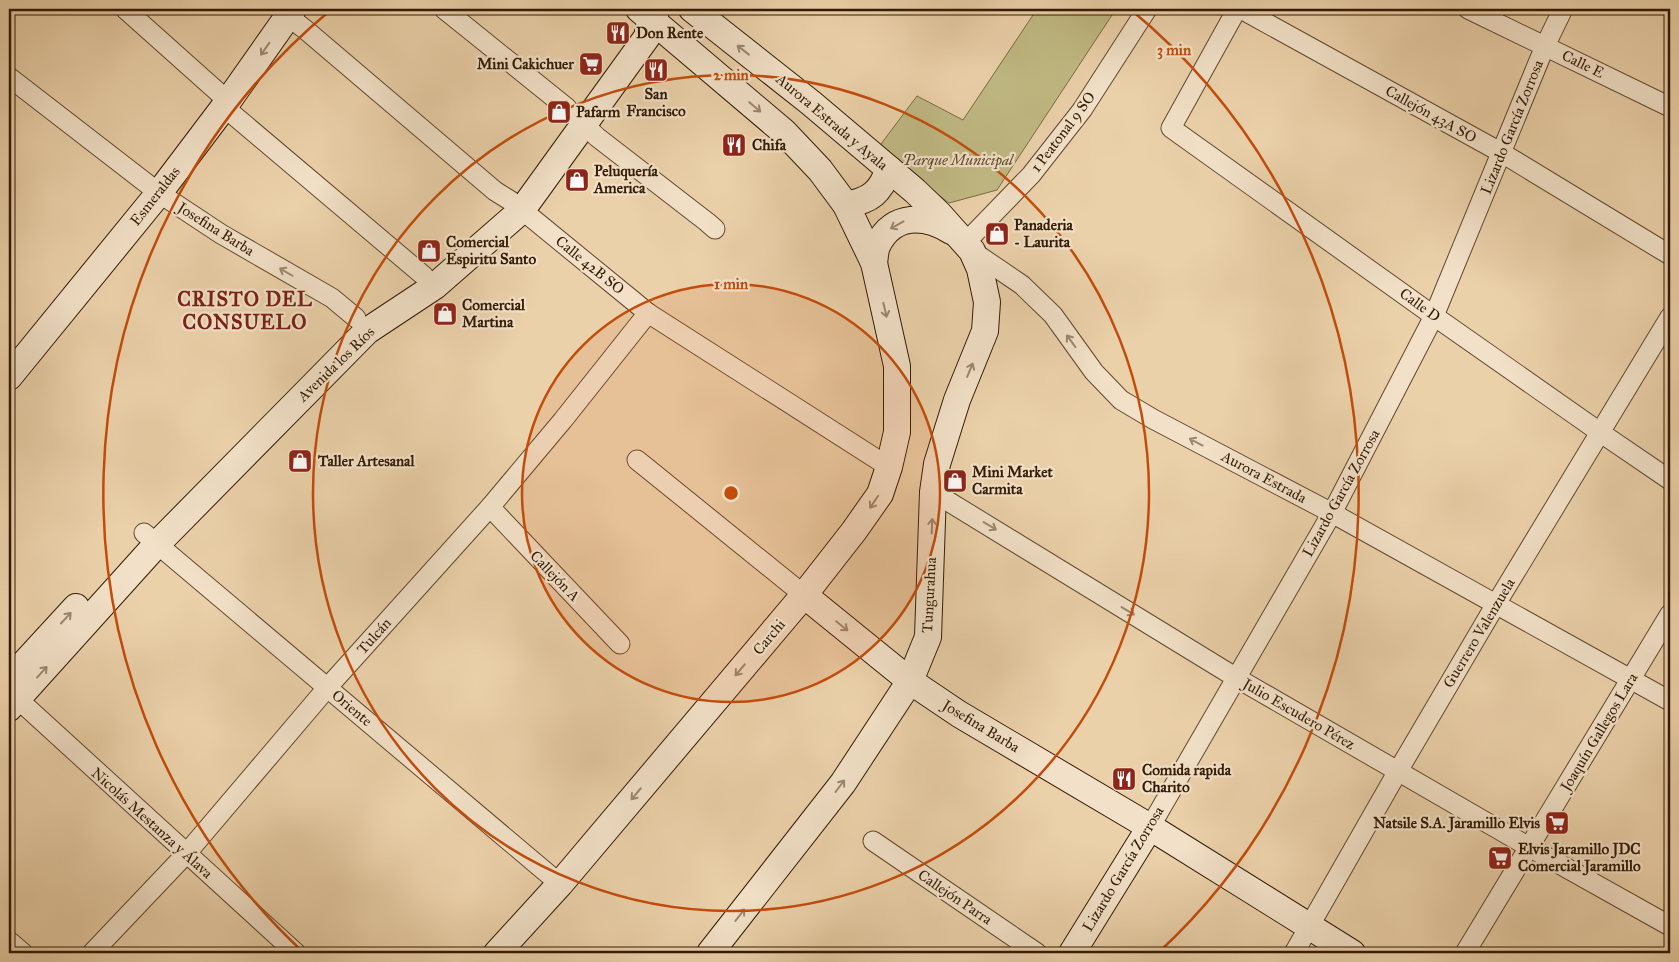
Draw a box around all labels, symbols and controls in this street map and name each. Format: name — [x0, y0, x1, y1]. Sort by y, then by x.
restaurant icon: Don Rente — [605, 20, 631, 46]
place label: Don Rente — [636, 24, 704, 42]
one-way arrow — [260, 41, 270, 55]
text: 3 min — [1157, 41, 1192, 60]
one-way arrow — [737, 44, 750, 55]
street label: Calle E — [1559, 46, 1607, 82]
supermarket icon: Mini Cakichuer — [578, 51, 604, 77]
place label: Mini Cakichuer — [477, 55, 574, 73]
restaurant icon: San Francisco — [643, 57, 669, 83]
street label: Lizardo García Zorrosa — [1477, 57, 1547, 197]
text: 2 min — [713, 66, 750, 84]
street label: Aurora Estrada y Ayala — [772, 69, 892, 174]
street label: Callejón 43A SO — [1382, 82, 1480, 146]
place label: San Francisco — [626, 85, 686, 120]
street label: 1 Peatonal 9 SO — [1027, 88, 1099, 176]
shop icon: Pafarm — [546, 99, 572, 125]
one-way arrow — [748, 101, 761, 112]
place label: Pafarm — [576, 103, 621, 121]
restaurant icon: Chifa — [721, 132, 747, 158]
place label: Chifa — [752, 136, 787, 154]
park label: Parque Municipal — [903, 151, 1015, 170]
place label: Peluquería America — [593, 162, 659, 197]
street label: Esmeraldas — [126, 163, 184, 229]
shop icon: Peluquería America — [564, 167, 590, 193]
street label: Josefina Barba — [172, 197, 258, 261]
place label: Panaderia - Laurita — [1014, 216, 1074, 251]
one-way arrow — [890, 220, 905, 230]
shop icon: Panaderia - Laurita — [984, 221, 1010, 247]
street label: Calle 42B SO — [552, 232, 628, 298]
place label: Comercial Espiritu Santo — [446, 233, 536, 269]
shop icon: Comercial Espiritu Santo — [416, 238, 442, 264]
one-way arrow — [279, 267, 294, 277]
text: 1 min — [714, 275, 749, 293]
street label: Calle D — [1396, 284, 1444, 326]
district label: CRISTO DEL CONSUELO — [177, 287, 313, 334]
place label: Comercial Martina — [462, 296, 526, 331]
shop icon: Comercial Martina — [432, 301, 458, 327]
one-way arrow — [880, 302, 890, 318]
street label: Avenida los Ríos — [293, 323, 378, 406]
one-way arrow — [1066, 335, 1077, 348]
one-way arrow — [966, 363, 976, 378]
street label: Lizardo García Zorrosa — [1298, 426, 1384, 560]
one-way arrow — [1188, 437, 1203, 447]
street label: Aurora Estrada — [1218, 447, 1310, 507]
shop icon: Taller Artesanal — [287, 448, 313, 474]
place label: Taller Artesanal — [317, 452, 415, 470]
place label: Mini Market Carmita — [972, 463, 1053, 498]
shop icon: Mini Market Carmita — [942, 468, 968, 494]
centre of rings — [722, 484, 740, 502]
one-way arrow — [869, 495, 879, 509]
one-way arrow — [927, 518, 936, 534]
one-way arrow — [982, 522, 996, 532]
street label: Callejón A — [526, 547, 584, 605]
street label: Tungurahua — [918, 556, 940, 633]
street label: Guerrero Valenzuela — [1439, 574, 1519, 691]
one-way arrow — [1121, 607, 1135, 617]
one-way arrow — [60, 612, 71, 625]
street label: Tulcán — [353, 614, 395, 658]
street label: Carchi — [749, 616, 789, 658]
one-way arrow — [835, 620, 848, 631]
one-way arrow — [735, 663, 746, 676]
one-way arrow — [36, 665, 48, 678]
street label: Joaquín Gallegos Lara — [1556, 669, 1643, 797]
street label: Julio Escudero Pérez — [1237, 674, 1358, 754]
street label: Oriente — [328, 686, 376, 730]
street label: Josefina Barba — [937, 695, 1023, 757]
place label: Comida rapida Charito — [1142, 761, 1232, 796]
street label: Nicolás Mestanza y Álava — [88, 763, 218, 883]
restaurant icon: Comida rapida Charito — [1111, 766, 1137, 792]
one-way arrow — [835, 779, 845, 793]
one-way arrow — [630, 788, 641, 801]
street label: Lizardo García Zorrosa — [1078, 803, 1168, 935]
supermarket icon: Natsile S.A. Jaramillo Elvis — [1544, 810, 1570, 836]
place label: Natsile S.A. Jaramillo Elvis — [1373, 814, 1541, 833]
place label: Elvis Jaramillo JDC Comercial Jaramillo — [1518, 840, 1641, 876]
supermarket icon: Elvis Jaramillo JDC Comercial Jaramillo — [1487, 845, 1513, 871]
street label: Callejón Parra — [914, 866, 996, 929]
one-way arrow — [735, 909, 746, 922]

